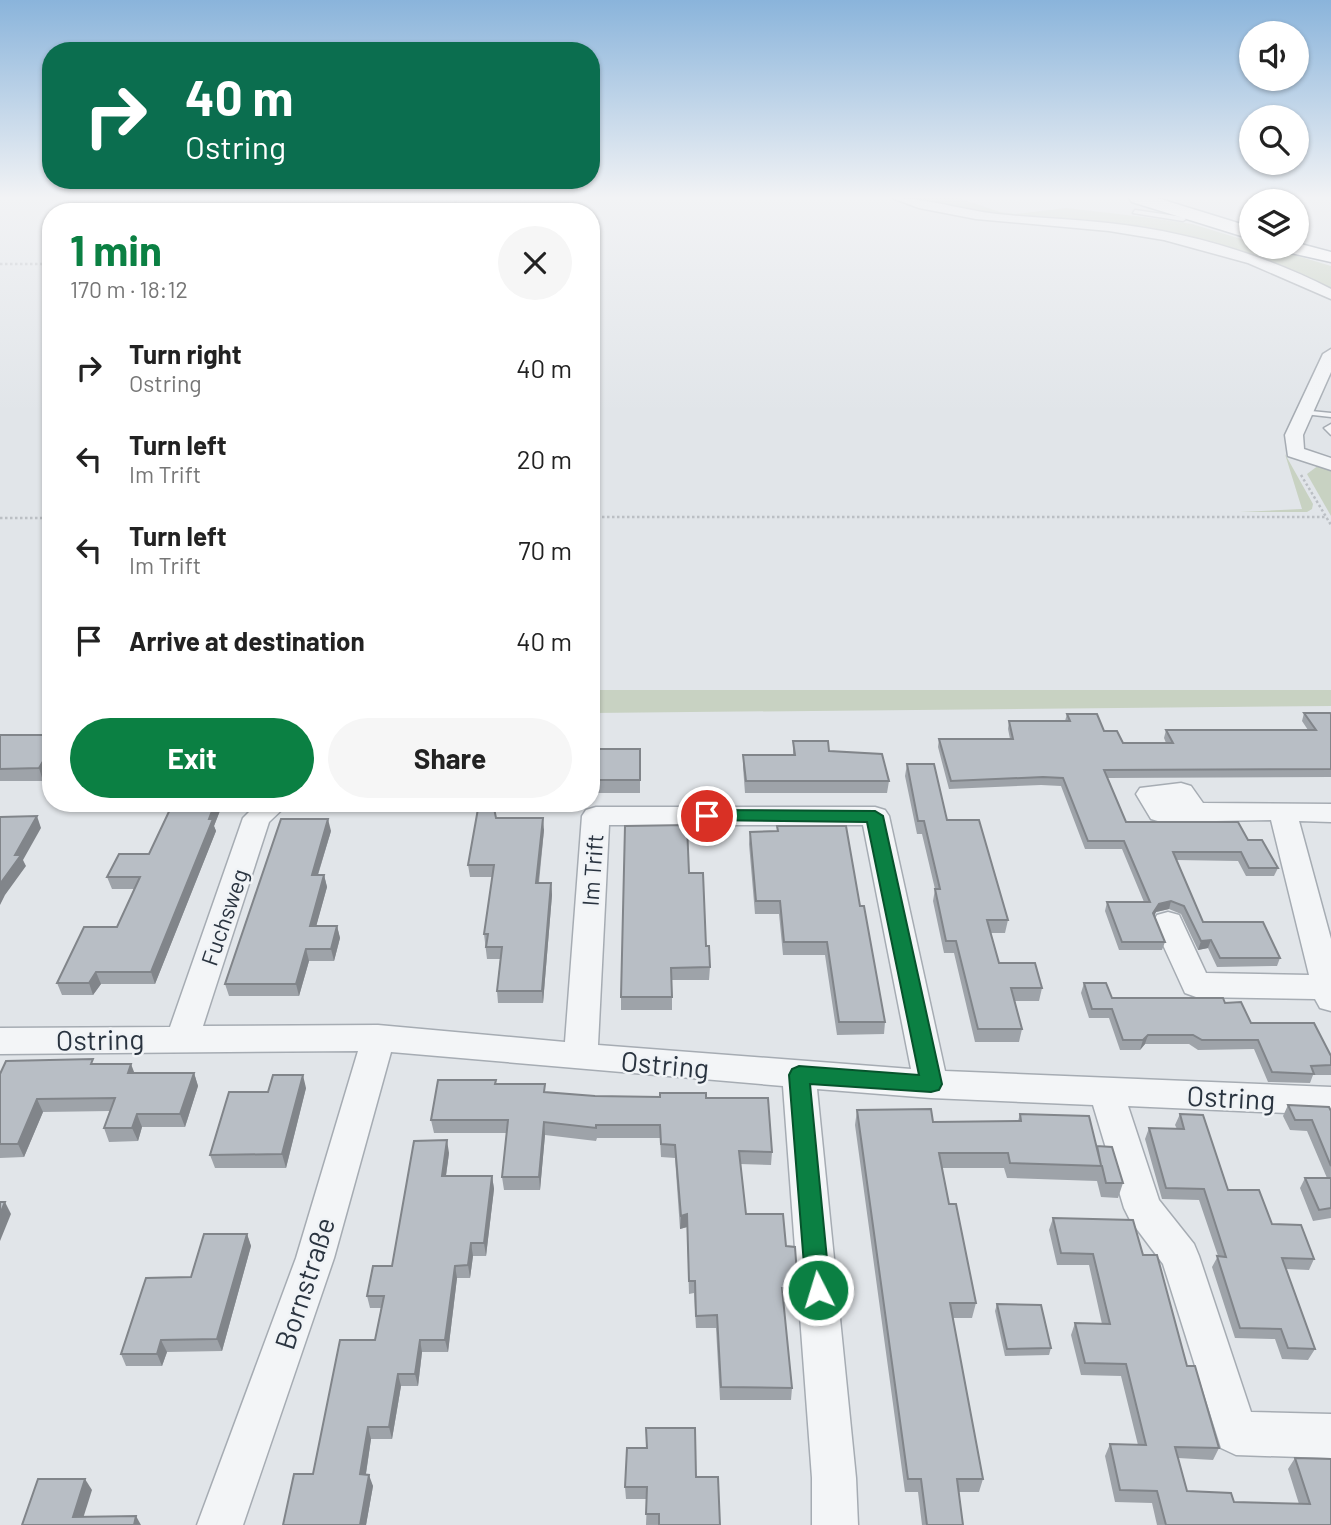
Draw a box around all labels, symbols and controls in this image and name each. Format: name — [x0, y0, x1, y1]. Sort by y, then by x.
map controls — [1239, 21, 1309, 259]
button: sound — [1239, 21, 1309, 91]
text: 40 m — [185, 67, 293, 126]
icon: right — [70, 70, 161, 161]
button: search — [1239, 105, 1309, 175]
text: Ostring — [185, 127, 286, 165]
button: layers — [1239, 189, 1309, 259]
text: 1 min — [70, 224, 162, 274]
button: close — [498, 226, 572, 300]
text: 170 m · 18:12 — [70, 275, 188, 303]
text: Turn right — [129, 338, 242, 369]
icon: right — [70, 349, 108, 387]
text: 40 m — [516, 352, 572, 383]
text: Ostring — [129, 369, 202, 397]
text: Turn left — [129, 429, 227, 460]
icon: left — [70, 440, 108, 478]
text: 20 m — [517, 443, 572, 474]
text: Im Trift — [129, 460, 201, 488]
text: Turn left — [129, 520, 227, 551]
icon: left — [70, 531, 108, 569]
text: 70 m — [518, 534, 572, 565]
text: Im Trift — [129, 551, 201, 579]
icon: arrive — [70, 622, 108, 660]
text: Arrive at destination — [129, 625, 365, 656]
text: 40 m — [516, 625, 572, 656]
button: Exit — [70, 718, 314, 798]
button: Share — [328, 718, 572, 798]
pin — [677, 786, 737, 846]
icon: arrive — [688, 797, 726, 835]
street label: Im Trift — [576, 833, 608, 907]
street label: Fuchsweg — [194, 865, 254, 969]
street label: Ostring — [55, 1021, 145, 1057]
street label: Ostring — [619, 1043, 711, 1085]
street label: Ostring — [1186, 1078, 1276, 1116]
street label: Bornstraße — [267, 1213, 341, 1353]
position arrow — [781, 1253, 855, 1327]

